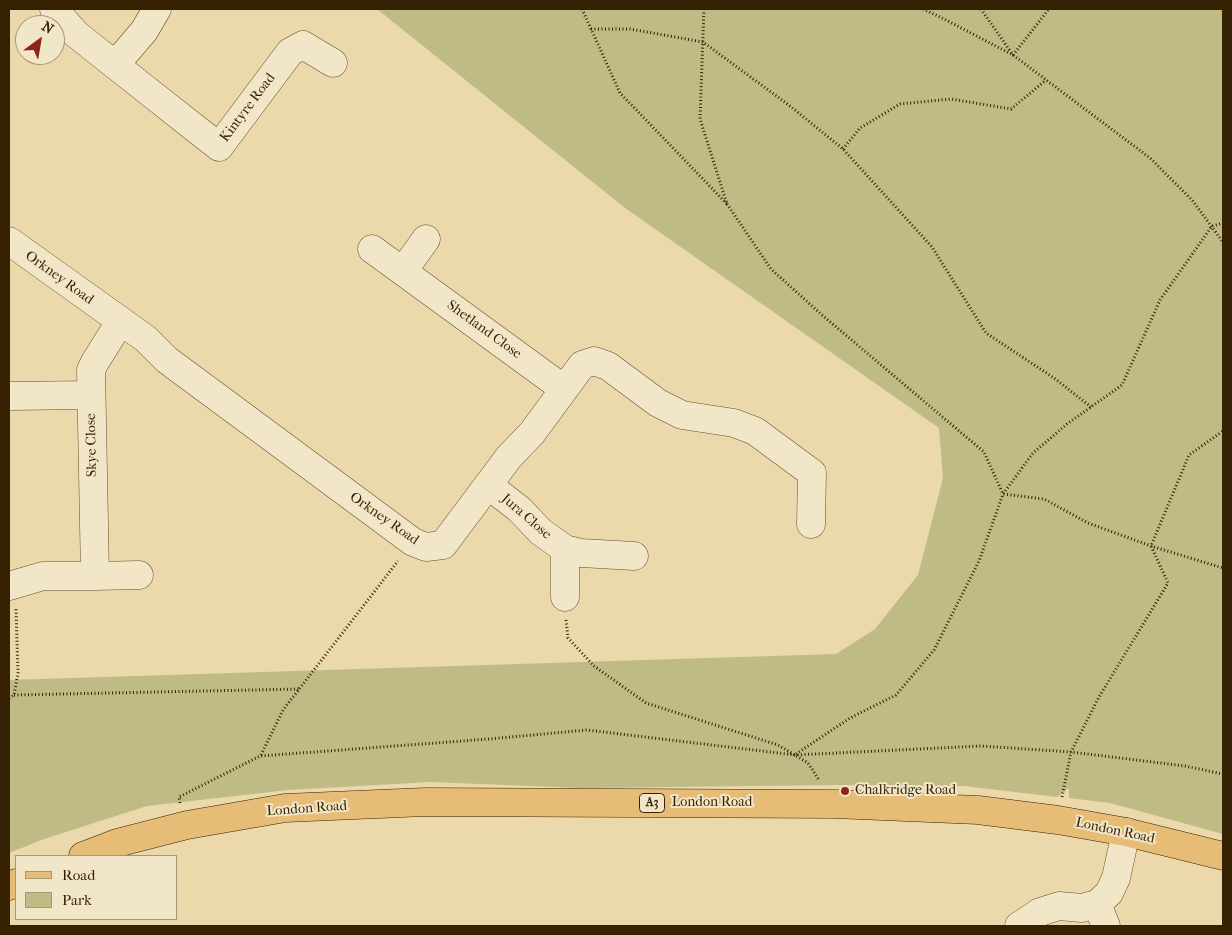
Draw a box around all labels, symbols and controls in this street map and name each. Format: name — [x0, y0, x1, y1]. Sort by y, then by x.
north arrow — [15, 15, 65, 65]
text: N — [39, 18, 57, 38]
street label: Kintyre Road — [217, 70, 279, 146]
street label: Orkney Road — [21, 248, 97, 308]
street label: Shetland Close — [443, 297, 525, 363]
street label: Skye Close — [83, 413, 101, 477]
street label: Orkney Road — [346, 489, 422, 549]
street label: Jura Close — [498, 491, 554, 543]
place label: Chalkridge Road — [855, 783, 956, 799]
marker: Chalkridge Road — [839, 785, 851, 797]
road number: A3 — [640, 794, 664, 812]
street label: London Road — [672, 795, 752, 811]
street label: London Road — [266, 798, 348, 820]
street label: London Road — [1074, 814, 1156, 848]
legend — [15, 855, 178, 920]
text: Road — [62, 866, 95, 884]
text: Park — [62, 891, 92, 909]

